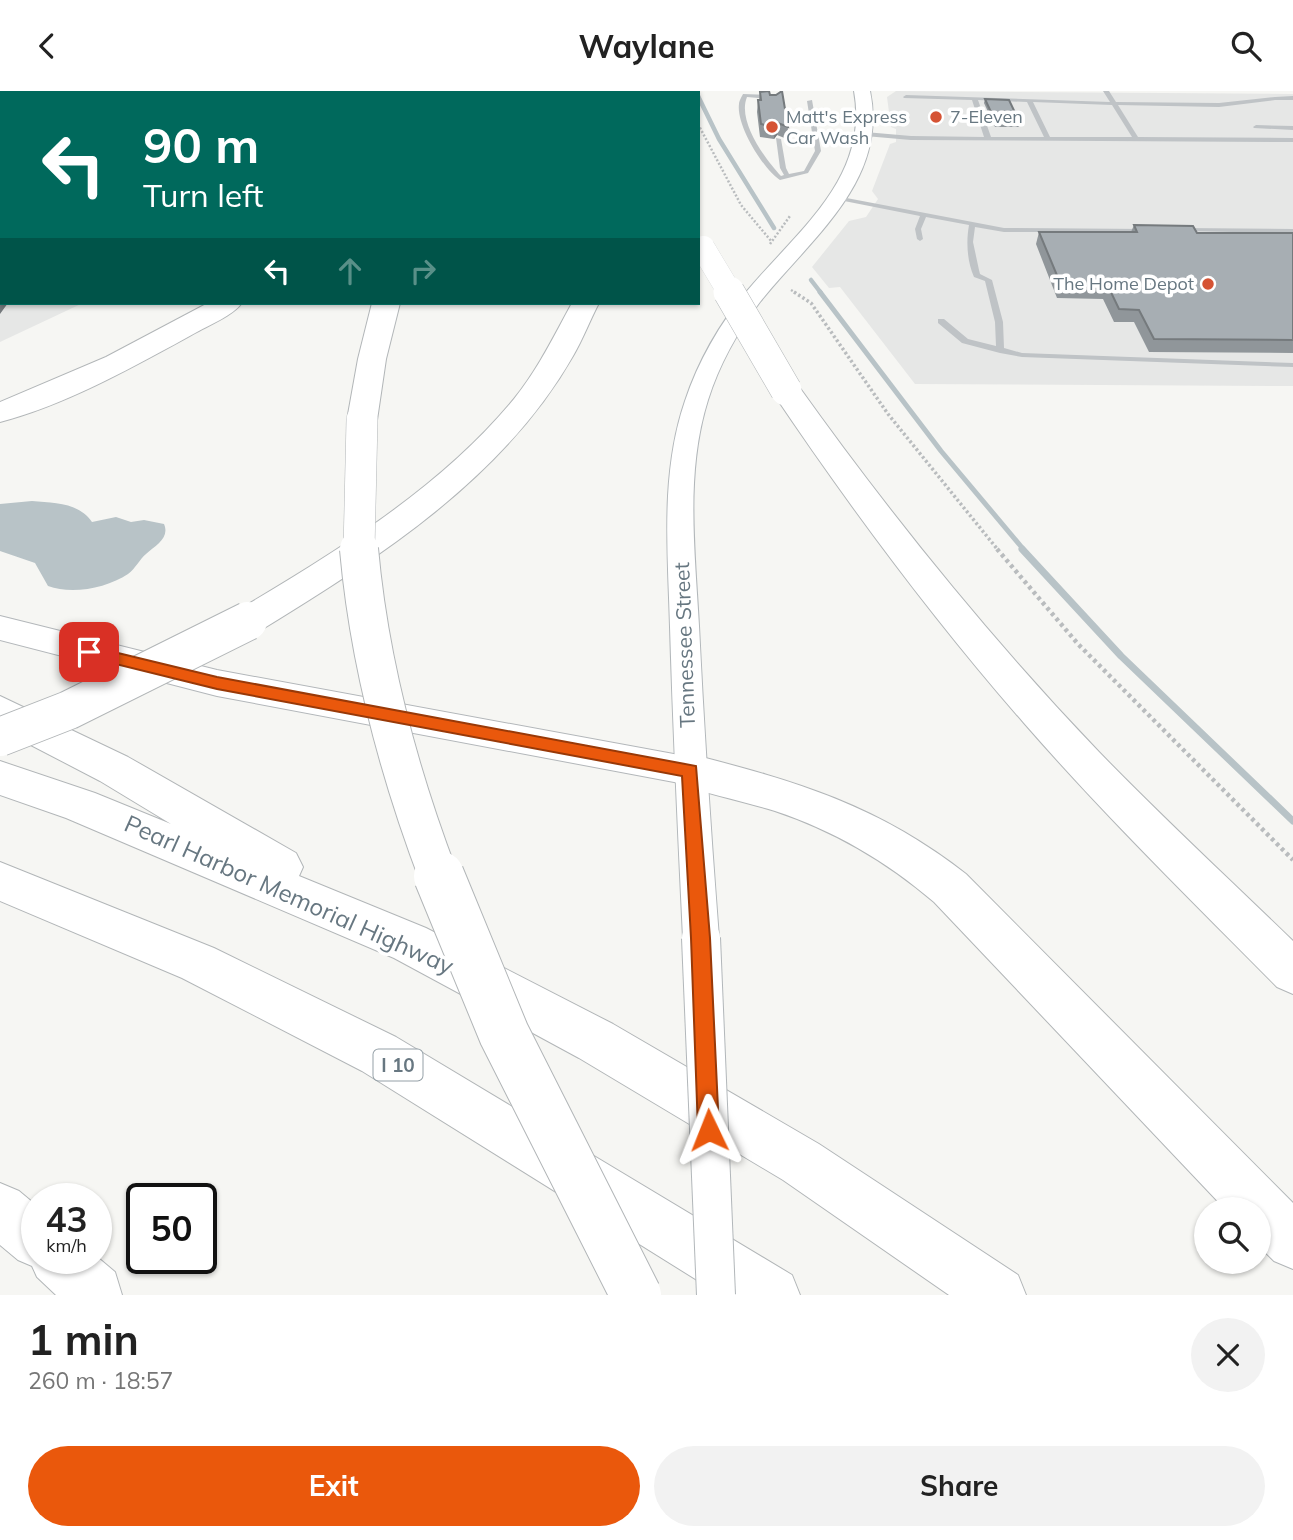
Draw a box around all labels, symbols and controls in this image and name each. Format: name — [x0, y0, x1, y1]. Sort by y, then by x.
text: Waylane — [578, 26, 715, 66]
icon: back — [28, 27, 66, 65]
icon: search — [1227, 27, 1265, 65]
place label: Matt's Express Car Wash — [786, 105, 907, 149]
place label: 7-Eleven — [950, 105, 1023, 128]
marker: 7-Eleven — [928, 109, 944, 125]
text: 90 m — [143, 114, 259, 175]
icon: left — [28, 119, 119, 210]
marker: Matt's Express Car Wash — [764, 119, 780, 135]
text: Turn left — [143, 175, 263, 215]
icon: left — [258, 252, 296, 290]
icon: ahead — [331, 252, 369, 290]
icon: right — [404, 252, 442, 290]
place label: The Home Depot — [1053, 272, 1194, 295]
marker: The Home Depot — [1200, 276, 1216, 292]
street label: Tennessee Street — [668, 562, 700, 728]
pin — [59, 622, 119, 682]
icon: arrive — [70, 633, 108, 671]
street label: Pearl Harbor Memorial Highway — [120, 808, 459, 981]
road number: I 10 — [374, 1049, 422, 1081]
position arrow — [672, 1093, 746, 1167]
speed limit sign: 50 — [126, 1183, 217, 1274]
text: 43 — [45, 1197, 88, 1241]
map controls — [1194, 1197, 1271, 1274]
button: search — [1194, 1197, 1271, 1274]
text: km/h — [46, 1234, 87, 1257]
text: 1 min — [28, 1313, 139, 1366]
button: close — [1191, 1318, 1265, 1392]
text: 260 m · 18:57 — [28, 1366, 173, 1395]
button: Exit — [28, 1446, 640, 1526]
button: Share — [654, 1446, 1265, 1526]

